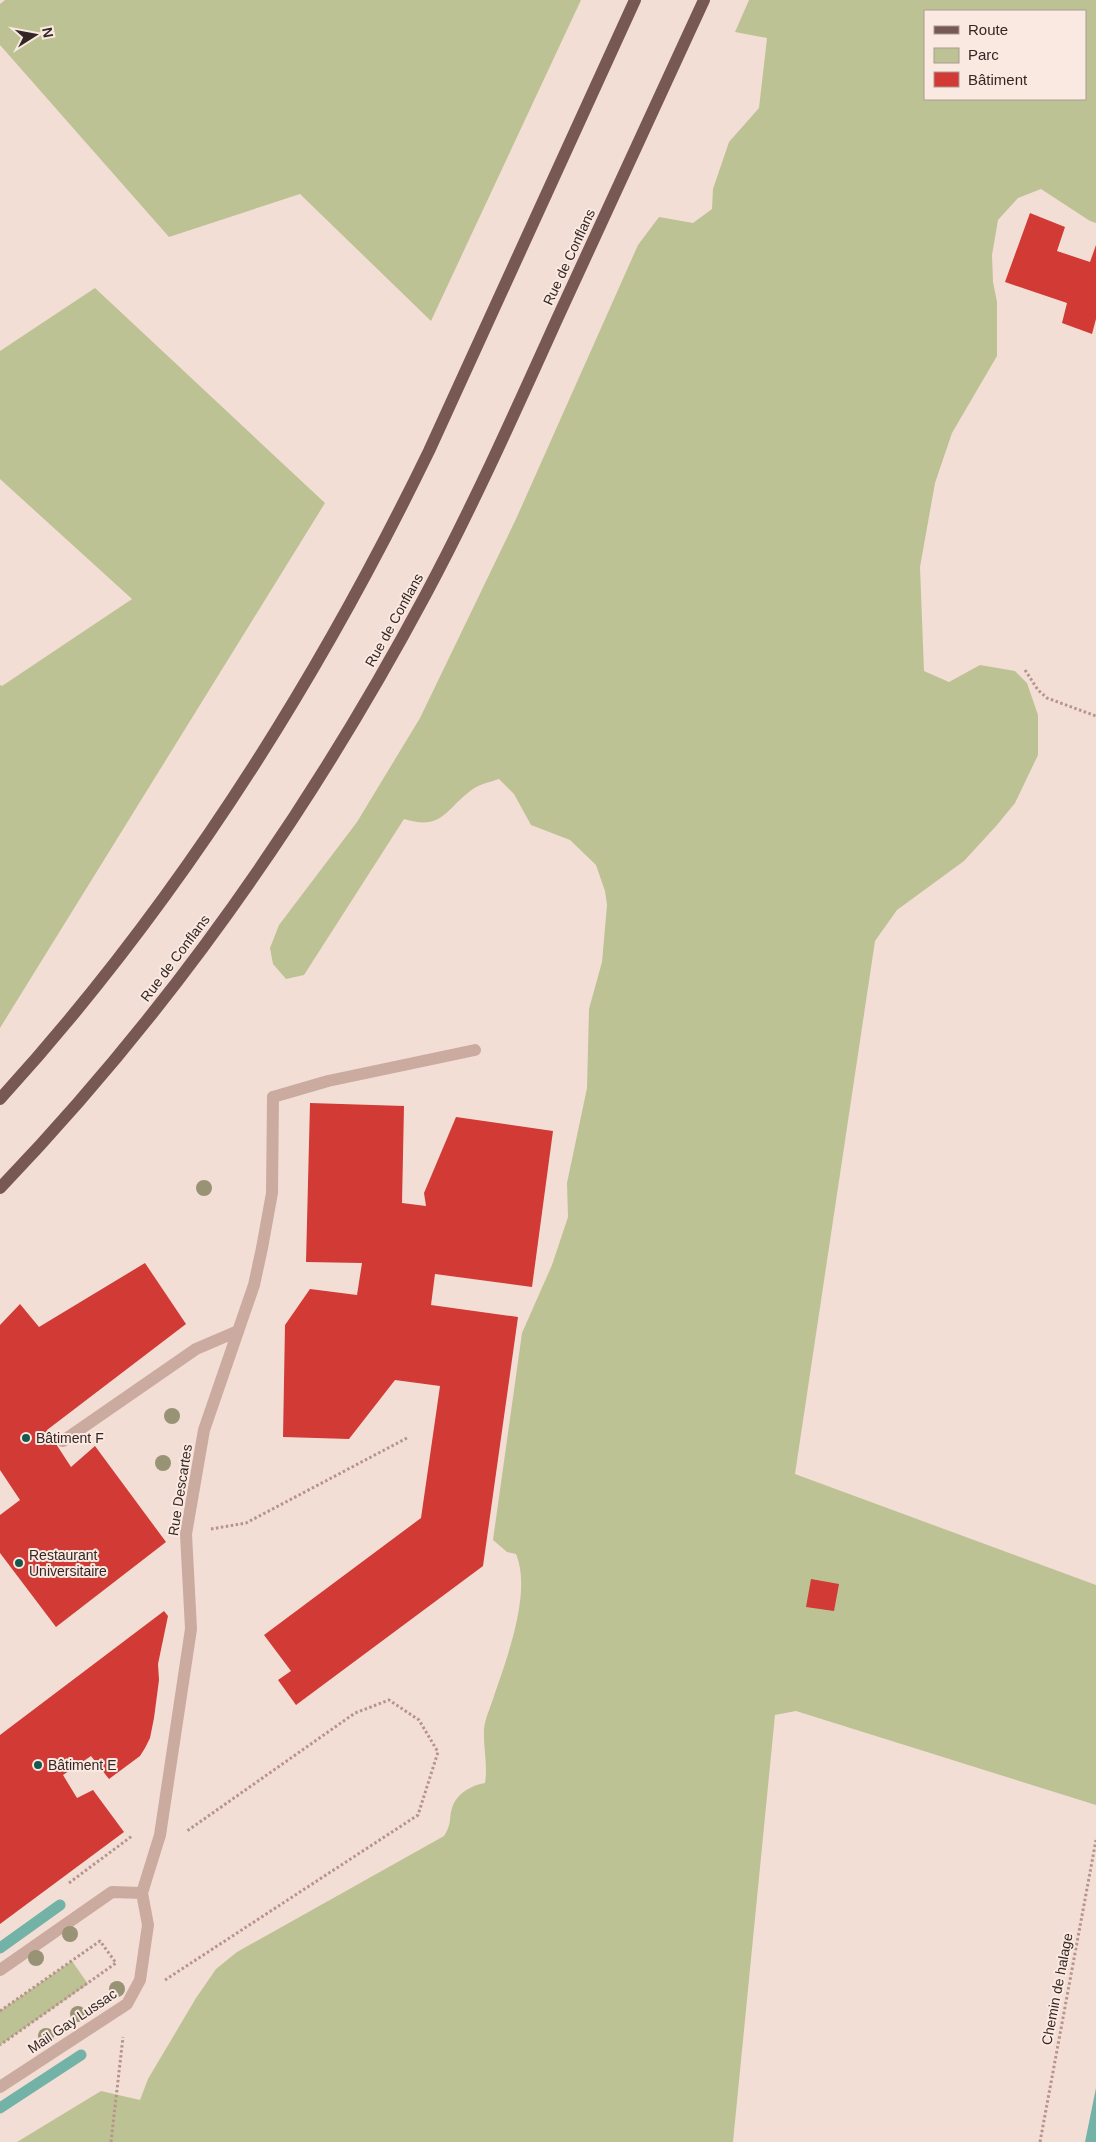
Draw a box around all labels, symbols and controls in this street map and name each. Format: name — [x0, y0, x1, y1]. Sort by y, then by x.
north arrow — [10, 10, 60, 60]
legend — [924, 10, 1086, 100]
text: Route — [968, 21, 1008, 38]
text: N — [39, 26, 57, 39]
text: Parc — [968, 46, 999, 63]
text: Bâtiment — [968, 71, 1028, 88]
street label: Rue de Conflans — [540, 206, 598, 308]
street label: Rue de Conflans — [362, 571, 426, 669]
street label: Rue de Conflans — [137, 912, 213, 1004]
place label: Bâtiment F — [36, 1430, 104, 1446]
marker: Bâtiment F — [20, 1432, 32, 1444]
street label: Rue Descartes — [165, 1443, 195, 1537]
place label: Restaurant Universitaire — [29, 1547, 107, 1579]
marker: Restaurant Universitaire — [13, 1557, 25, 1569]
place label: Bâtiment E — [48, 1757, 116, 1773]
marker: Bâtiment E — [32, 1759, 44, 1771]
street label: Chemin de halage — [1038, 1931, 1076, 2046]
street label: Mail Gay Lussac — [25, 1985, 119, 2057]

